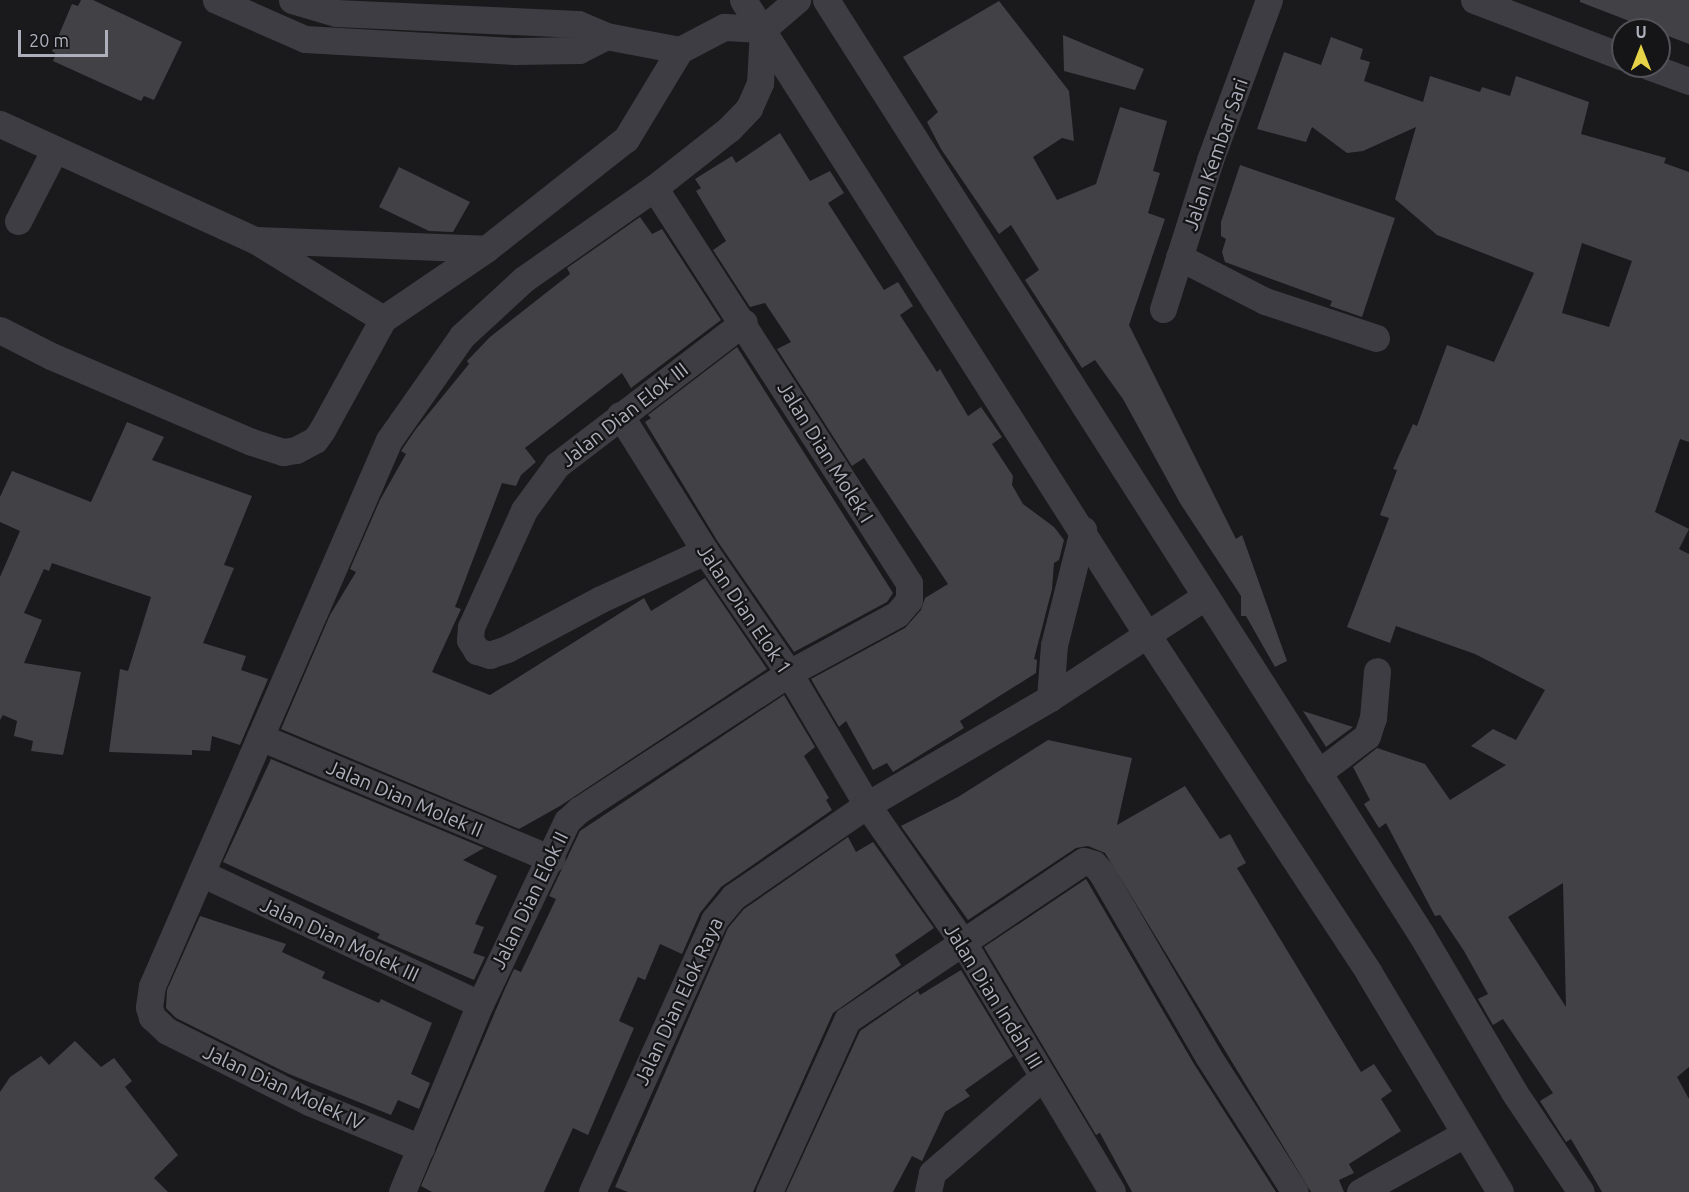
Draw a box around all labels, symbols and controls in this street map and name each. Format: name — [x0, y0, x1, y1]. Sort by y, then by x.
scale bar — [21, 18, 111, 56]
north arrow — [1611, 18, 1671, 78]
text: U — [1635, 23, 1647, 41]
text: 20 m — [29, 30, 69, 50]
street label: Jalan Kembar Sari — [1178, 75, 1252, 233]
street label: Jalan Dian Elok III — [555, 357, 693, 471]
street label: Jalan Dian Molek I — [773, 377, 879, 527]
street label: Jalan Dian Elok 1 — [693, 540, 797, 678]
street label: Jalan Dian Molek II — [323, 754, 487, 842]
street label: Jalan Dian Elok II — [485, 827, 573, 973]
street label: Jalan Dian Molek III — [257, 892, 423, 986]
street label: Jalan Dian Elok Raya — [629, 913, 727, 1089]
street label: Jalan Dian Indah III — [940, 919, 1048, 1073]
street label: Jalan Dian Molek IV — [200, 1039, 368, 1135]

